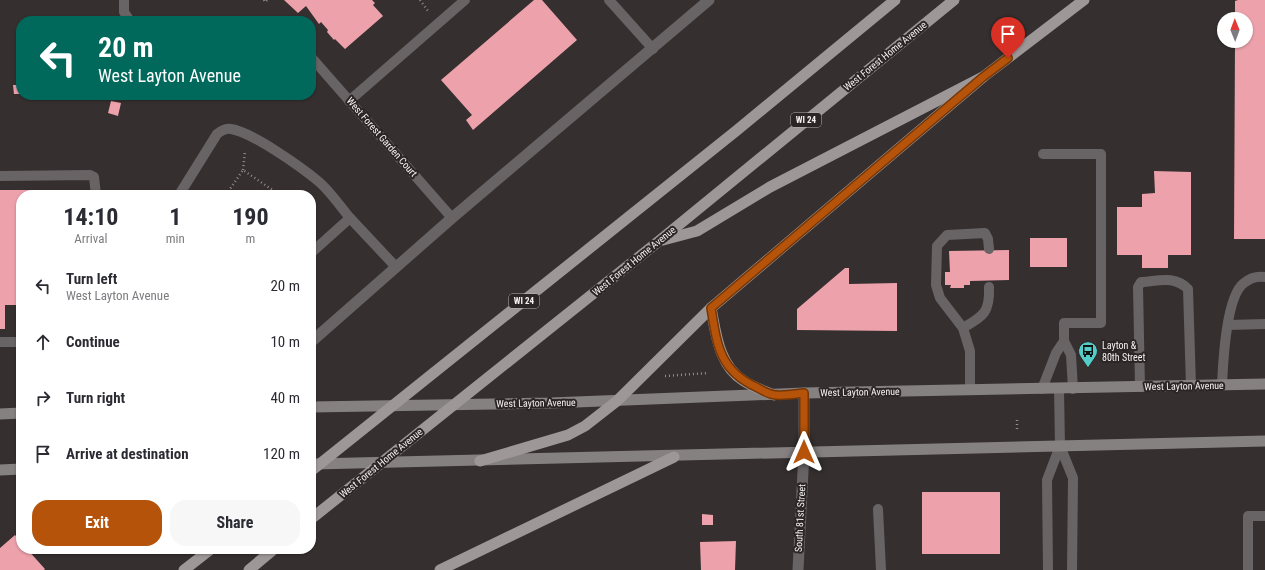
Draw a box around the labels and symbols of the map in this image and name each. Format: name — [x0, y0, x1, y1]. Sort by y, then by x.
north arrow — [1217, 12, 1253, 48]
pin — [991, 17, 1025, 58]
street label: West Forest Home Avenue — [841, 19, 929, 93]
street label: West Forest Garden Court — [345, 95, 419, 179]
road number: WI 24 — [791, 113, 821, 127]
street label: West Forest Home Avenue — [590, 224, 678, 298]
road number: WI 24 — [509, 294, 539, 308]
bus stop icon: Layton & 80th Street — [1077, 340, 1099, 368]
place label: Layton & 80th Street — [1102, 340, 1145, 363]
street label: West Layton Avenue — [1144, 380, 1224, 392]
street label: West Layton Avenue — [820, 386, 900, 398]
street label: West Layton Avenue — [496, 397, 576, 409]
street label: West Forest Home Avenue — [337, 426, 425, 500]
position arrow — [783, 431, 825, 473]
street label: South 81st Street — [793, 484, 807, 552]

